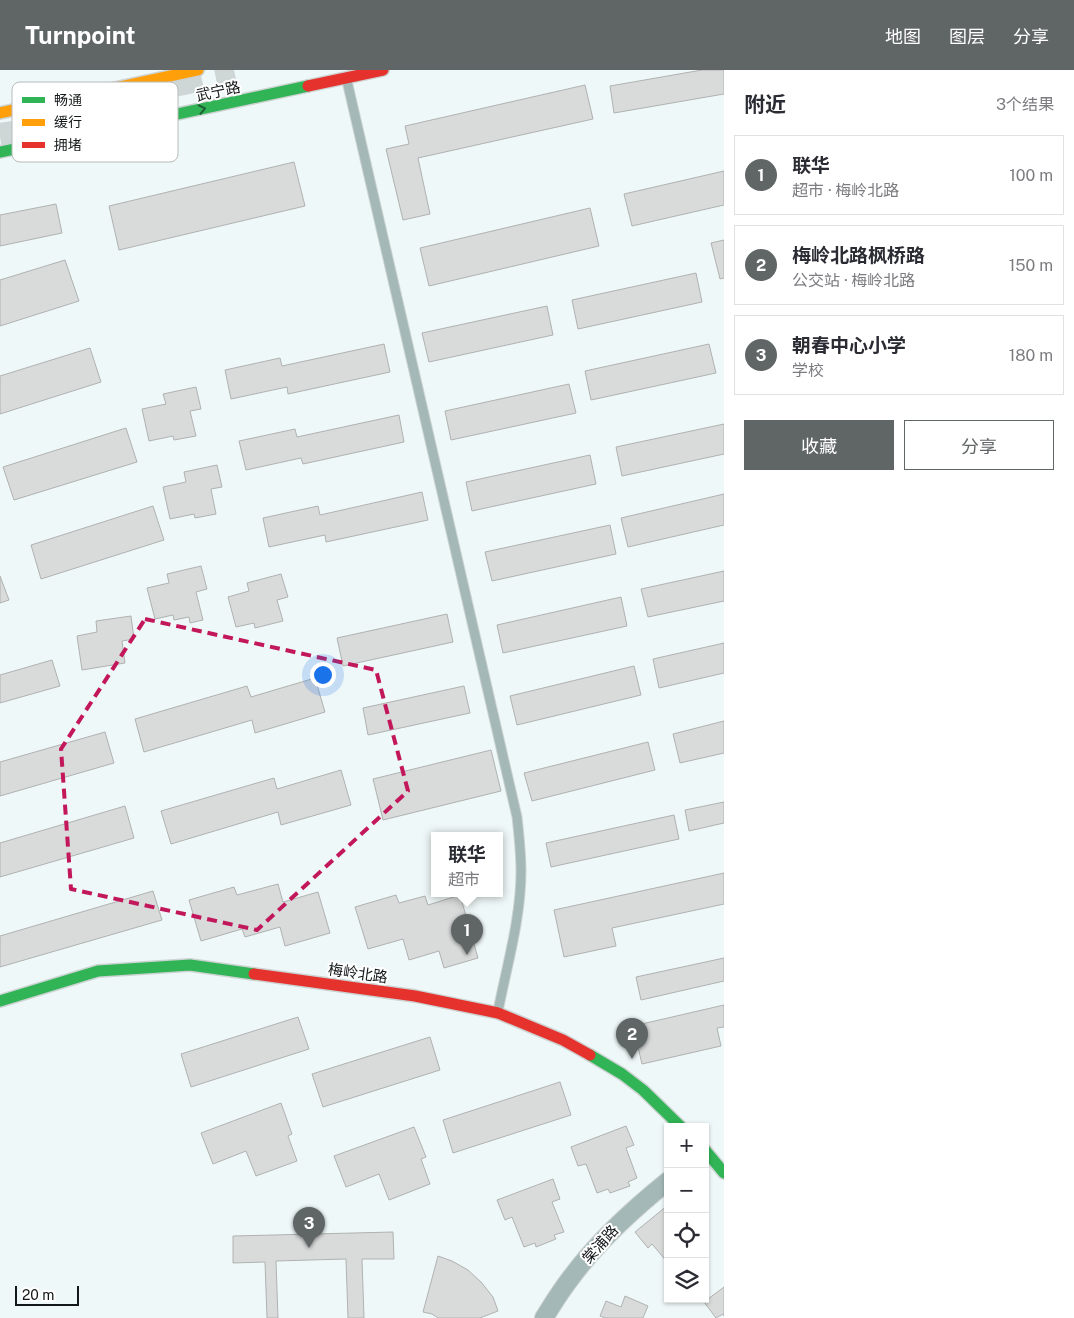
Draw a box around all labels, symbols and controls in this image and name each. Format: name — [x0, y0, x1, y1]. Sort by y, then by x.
text: Turnpoint — [25, 21, 135, 49]
text: 地图 — [885, 26, 921, 47]
text: 图层 — [949, 26, 985, 47]
text: 分享 — [1013, 26, 1049, 47]
street label: 武宁路 — [194, 78, 242, 104]
legend — [12, 82, 178, 162]
text: 畅通 — [54, 92, 82, 108]
text: 附近 — [744, 92, 786, 117]
text: 3个结果 — [996, 95, 1054, 114]
one-way arrow — [197, 105, 206, 115]
text: 缓行 — [54, 114, 82, 130]
text: 拥堵 — [54, 137, 82, 153]
text: 联华 — [792, 154, 830, 176]
text: 1 — [758, 166, 764, 185]
text: 100 m — [1009, 166, 1053, 185]
text: 超市 · 梅岭北路 — [792, 181, 899, 200]
text: 梅岭北路枫桥路 — [792, 244, 925, 266]
text: 2 — [756, 256, 766, 275]
text: 150 m — [1009, 256, 1053, 275]
text: 公交站 · 梅岭北路 — [792, 271, 915, 290]
text: 朝春中心小学 — [792, 334, 906, 356]
text: 3 — [756, 346, 766, 365]
text: 180 m — [1009, 346, 1053, 365]
text: 学校 — [792, 361, 824, 380]
button: 收藏 — [744, 420, 894, 470]
button: 分享 — [904, 420, 1054, 470]
your location — [310, 662, 336, 688]
popup — [431, 832, 503, 897]
text: 联华 — [448, 843, 486, 865]
text: 超市 — [448, 870, 480, 889]
pin: 1 — [451, 914, 483, 955]
street label: 梅岭北路 — [327, 960, 389, 986]
pin: 2 — [616, 1018, 648, 1059]
map controls — [664, 1123, 709, 1303]
button: + — [664, 1123, 709, 1168]
button: − — [664, 1168, 709, 1213]
pin: 3 — [293, 1207, 325, 1248]
button: locate — [664, 1213, 709, 1258]
street label: 棠浦路 — [579, 1222, 621, 1266]
button: layers — [664, 1258, 709, 1303]
scale bar — [15, 1283, 79, 1306]
text: 20 m — [22, 1287, 54, 1303]

